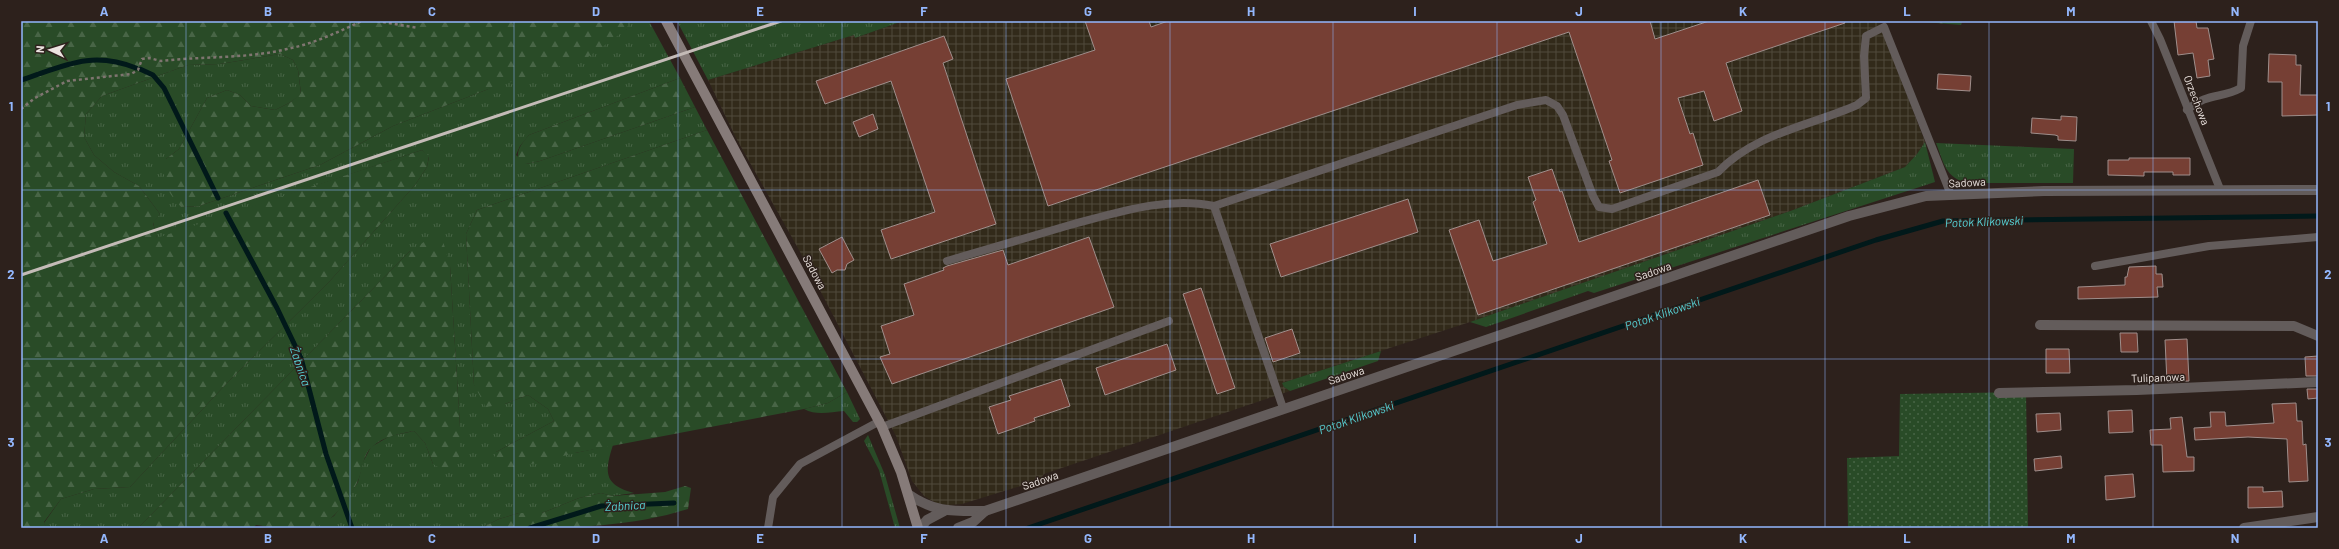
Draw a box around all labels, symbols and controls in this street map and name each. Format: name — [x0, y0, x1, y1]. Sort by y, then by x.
text: A — [100, 3, 109, 19]
text: B — [264, 3, 272, 19]
text: C — [428, 3, 436, 19]
text: D — [592, 3, 600, 19]
text: E — [756, 3, 764, 19]
text: F — [920, 3, 928, 19]
text: G — [1084, 3, 1092, 19]
text: H — [1247, 3, 1255, 19]
text: I — [1413, 3, 1417, 19]
text: J — [1575, 3, 1583, 19]
text: K — [1739, 3, 1747, 19]
text: L — [1903, 3, 1911, 19]
text: M — [2066, 3, 2076, 19]
text: N — [2231, 3, 2239, 19]
north arrow — [30, 30, 70, 70]
text: N — [33, 45, 46, 53]
street label: Orzechowa — [2182, 73, 2212, 127]
text: 1 — [9, 98, 13, 114]
text: 1 — [2326, 98, 2330, 114]
street label: Sadowa — [1948, 175, 1986, 189]
water label: Potok Klikowski — [1945, 213, 2023, 229]
street label: Sadowa — [801, 253, 829, 291]
street label: Sadowa — [1633, 259, 1673, 283]
text: 2 — [7, 266, 15, 282]
text: 2 — [2324, 266, 2332, 282]
water label: Potok Klikowski — [1623, 294, 1701, 332]
water label: Żabnica — [288, 344, 314, 388]
street label: Sadowa — [1326, 363, 1366, 387]
street label: Tulipanowa — [2131, 370, 2185, 384]
water label: Potok Klikowski — [1317, 398, 1395, 436]
text: 3 — [7, 434, 15, 450]
text: 3 — [2324, 434, 2332, 450]
street label: Sadowa — [1020, 468, 1060, 492]
water label: Żabnica — [604, 497, 646, 513]
text: A — [100, 530, 109, 546]
text: B — [264, 530, 272, 546]
text: C — [428, 530, 436, 546]
text: D — [592, 530, 600, 546]
text: E — [756, 530, 764, 546]
text: F — [920, 530, 928, 546]
text: G — [1084, 530, 1092, 546]
text: H — [1247, 530, 1255, 546]
text: I — [1413, 530, 1417, 546]
text: J — [1575, 530, 1583, 546]
text: K — [1739, 530, 1747, 546]
text: L — [1903, 530, 1911, 546]
text: M — [2066, 530, 2076, 546]
text: N — [2231, 530, 2239, 546]

